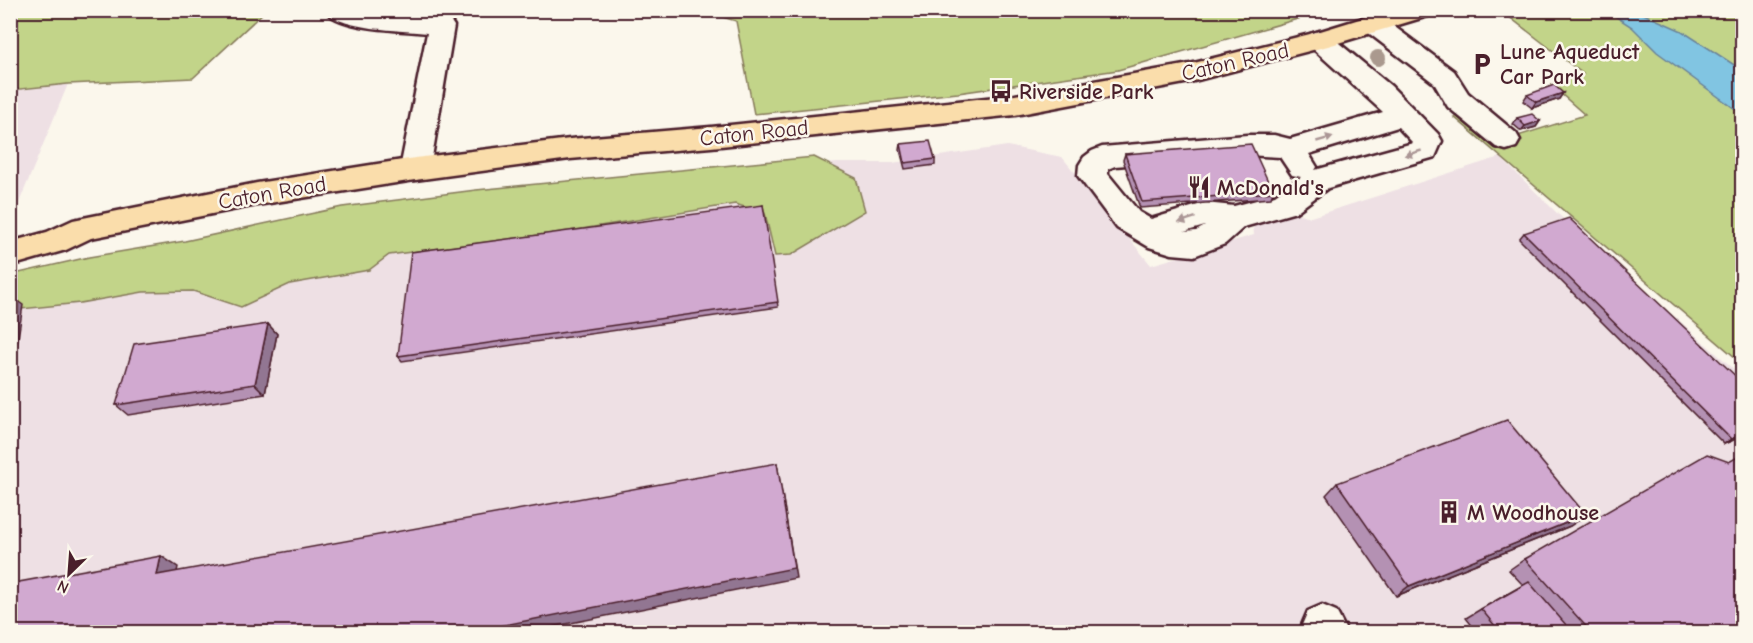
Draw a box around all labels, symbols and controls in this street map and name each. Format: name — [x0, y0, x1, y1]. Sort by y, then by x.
street label: Caton Road — [1179, 37, 1291, 87]
place label: Lune Aqueduct Car Park — [1500, 39, 1640, 90]
parking icon: Lune Aqueduct Car Park — [1469, 51, 1495, 77]
bus stop icon: Riverside Park — [988, 78, 1014, 104]
place label: Riverside Park — [1019, 79, 1154, 105]
street label: Caton Road — [698, 114, 810, 152]
one-way arrow — [1317, 134, 1335, 143]
one-way arrow — [1404, 149, 1422, 159]
street label: Caton Road — [216, 171, 328, 215]
restaurant icon: McDonald's — [1186, 174, 1212, 200]
place label: McDonald's — [1217, 175, 1324, 201]
one-way arrow — [1178, 215, 1196, 225]
building icon: M Woodhouse — [1436, 499, 1462, 525]
place label: M Woodhouse — [1467, 500, 1599, 526]
north arrow — [39, 544, 99, 604]
text: N — [55, 576, 72, 597]

